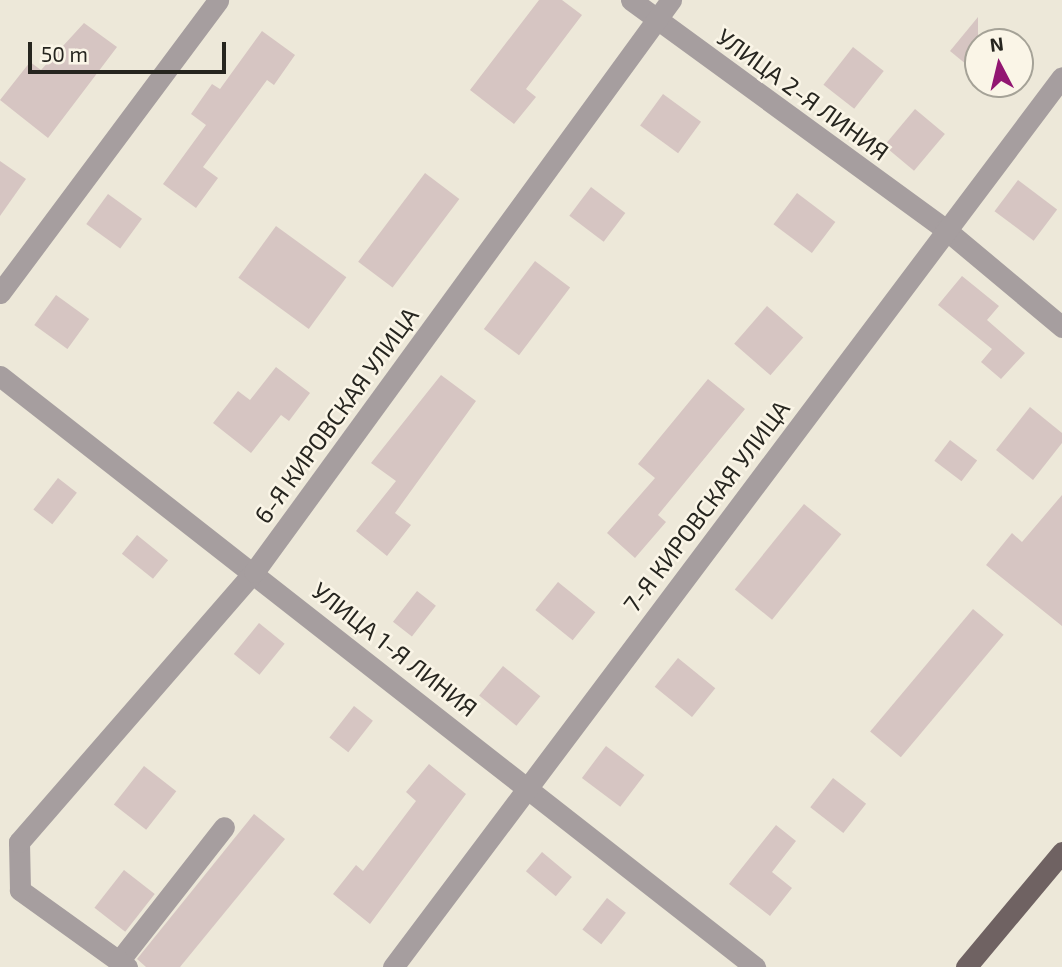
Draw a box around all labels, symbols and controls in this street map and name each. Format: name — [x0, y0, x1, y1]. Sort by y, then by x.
street label: УЛИЦА 2-Я ЛИНИЯ — [711, 22, 895, 166]
scale bar — [32, 28, 229, 72]
north arrow — [964, 28, 1034, 98]
text: N — [988, 31, 1005, 56]
text: 50 m — [41, 41, 88, 66]
street label: 6-Я КИРОВСКАЯ УЛИЦА — [248, 301, 424, 529]
street label: 7-Я КИРОВСКАЯ УЛИЦА — [617, 394, 795, 618]
street label: УЛИЦА 1-Я ЛИНИЯ — [307, 576, 483, 722]

